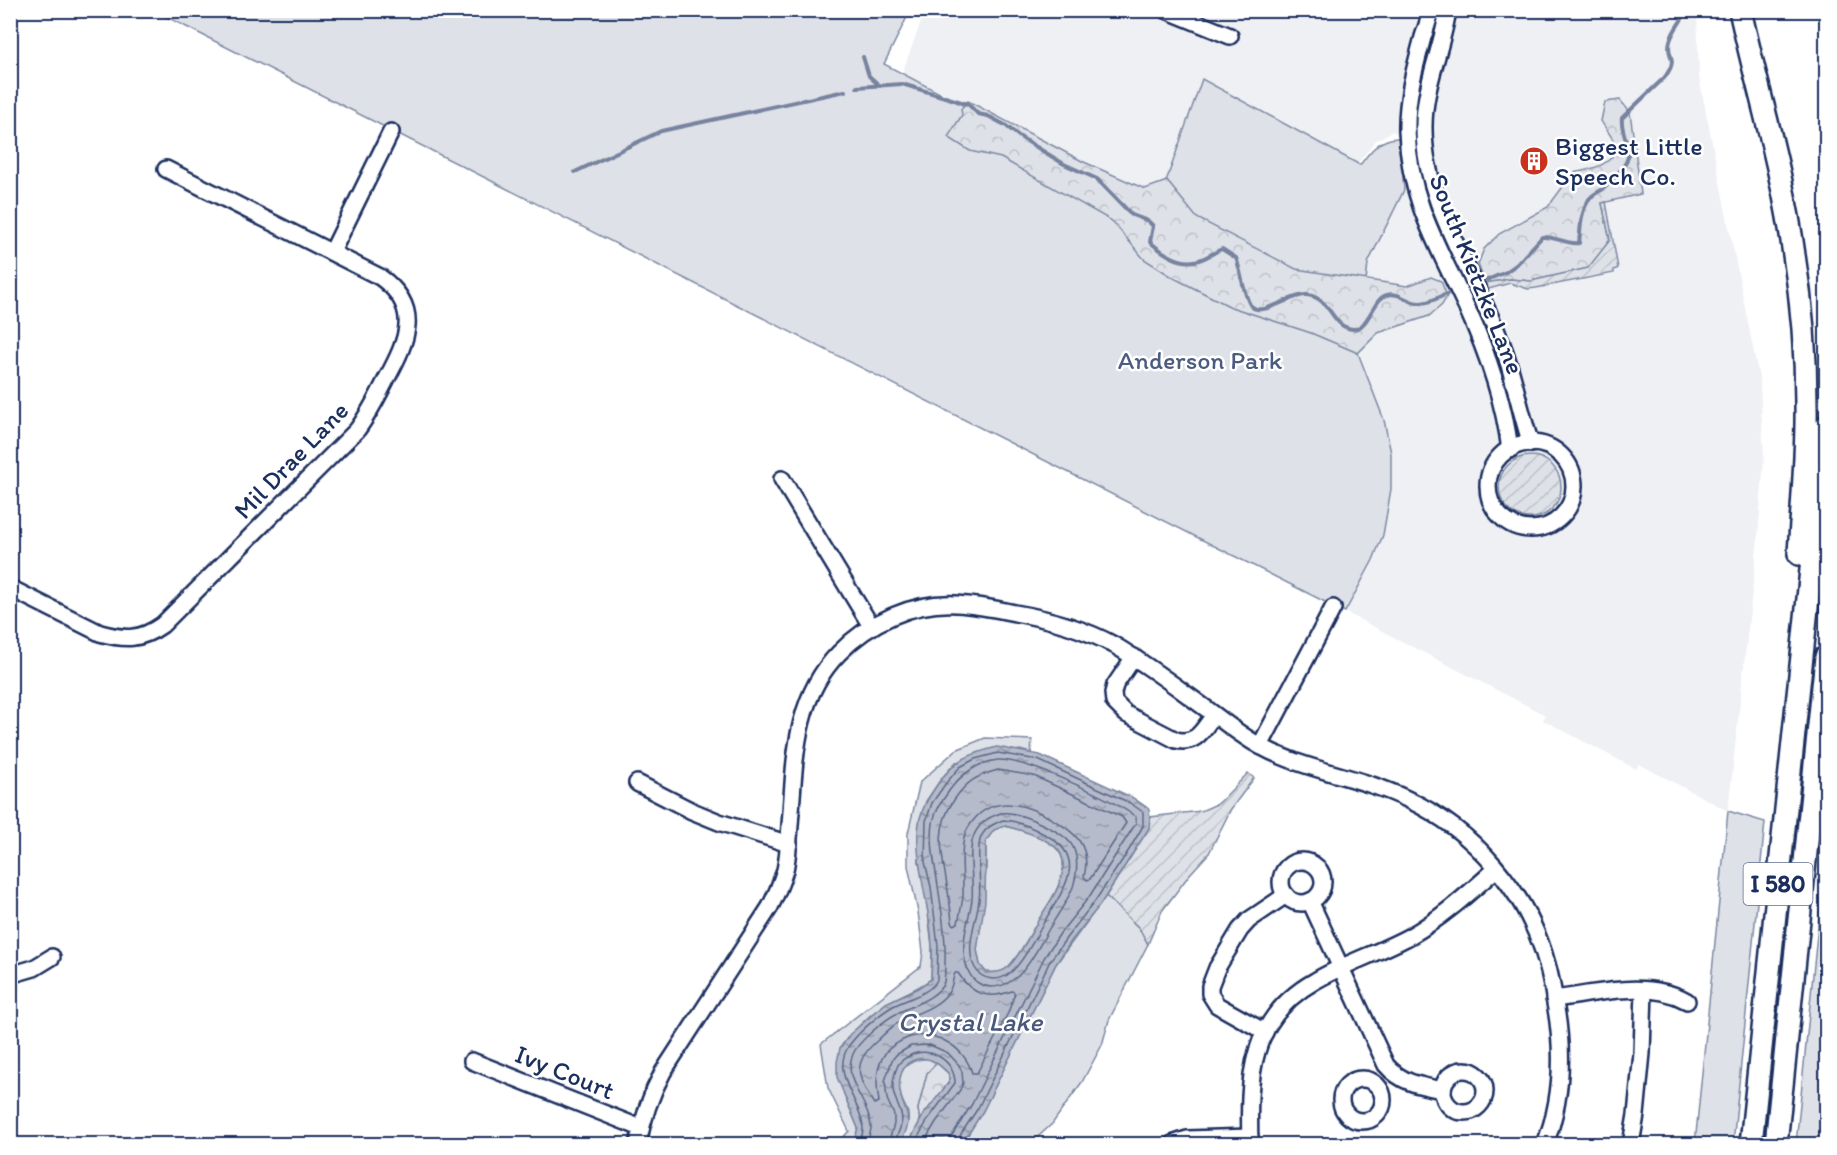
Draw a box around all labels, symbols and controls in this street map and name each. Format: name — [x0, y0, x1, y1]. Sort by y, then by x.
place label: Biggest Little Speech Co. — [1555, 130, 1703, 192]
building icon: Biggest Little Speech Co. — [1518, 145, 1550, 177]
street label: South Kietzke Lane — [1422, 169, 1532, 379]
park label: Anderson Park — [1118, 344, 1283, 376]
street label: Mil Drae Lane — [227, 394, 355, 526]
road number: I 580 — [1744, 863, 1812, 905]
water label: Crystal Lake — [898, 1005, 1043, 1038]
street label: Ivy Court — [511, 1038, 619, 1106]

